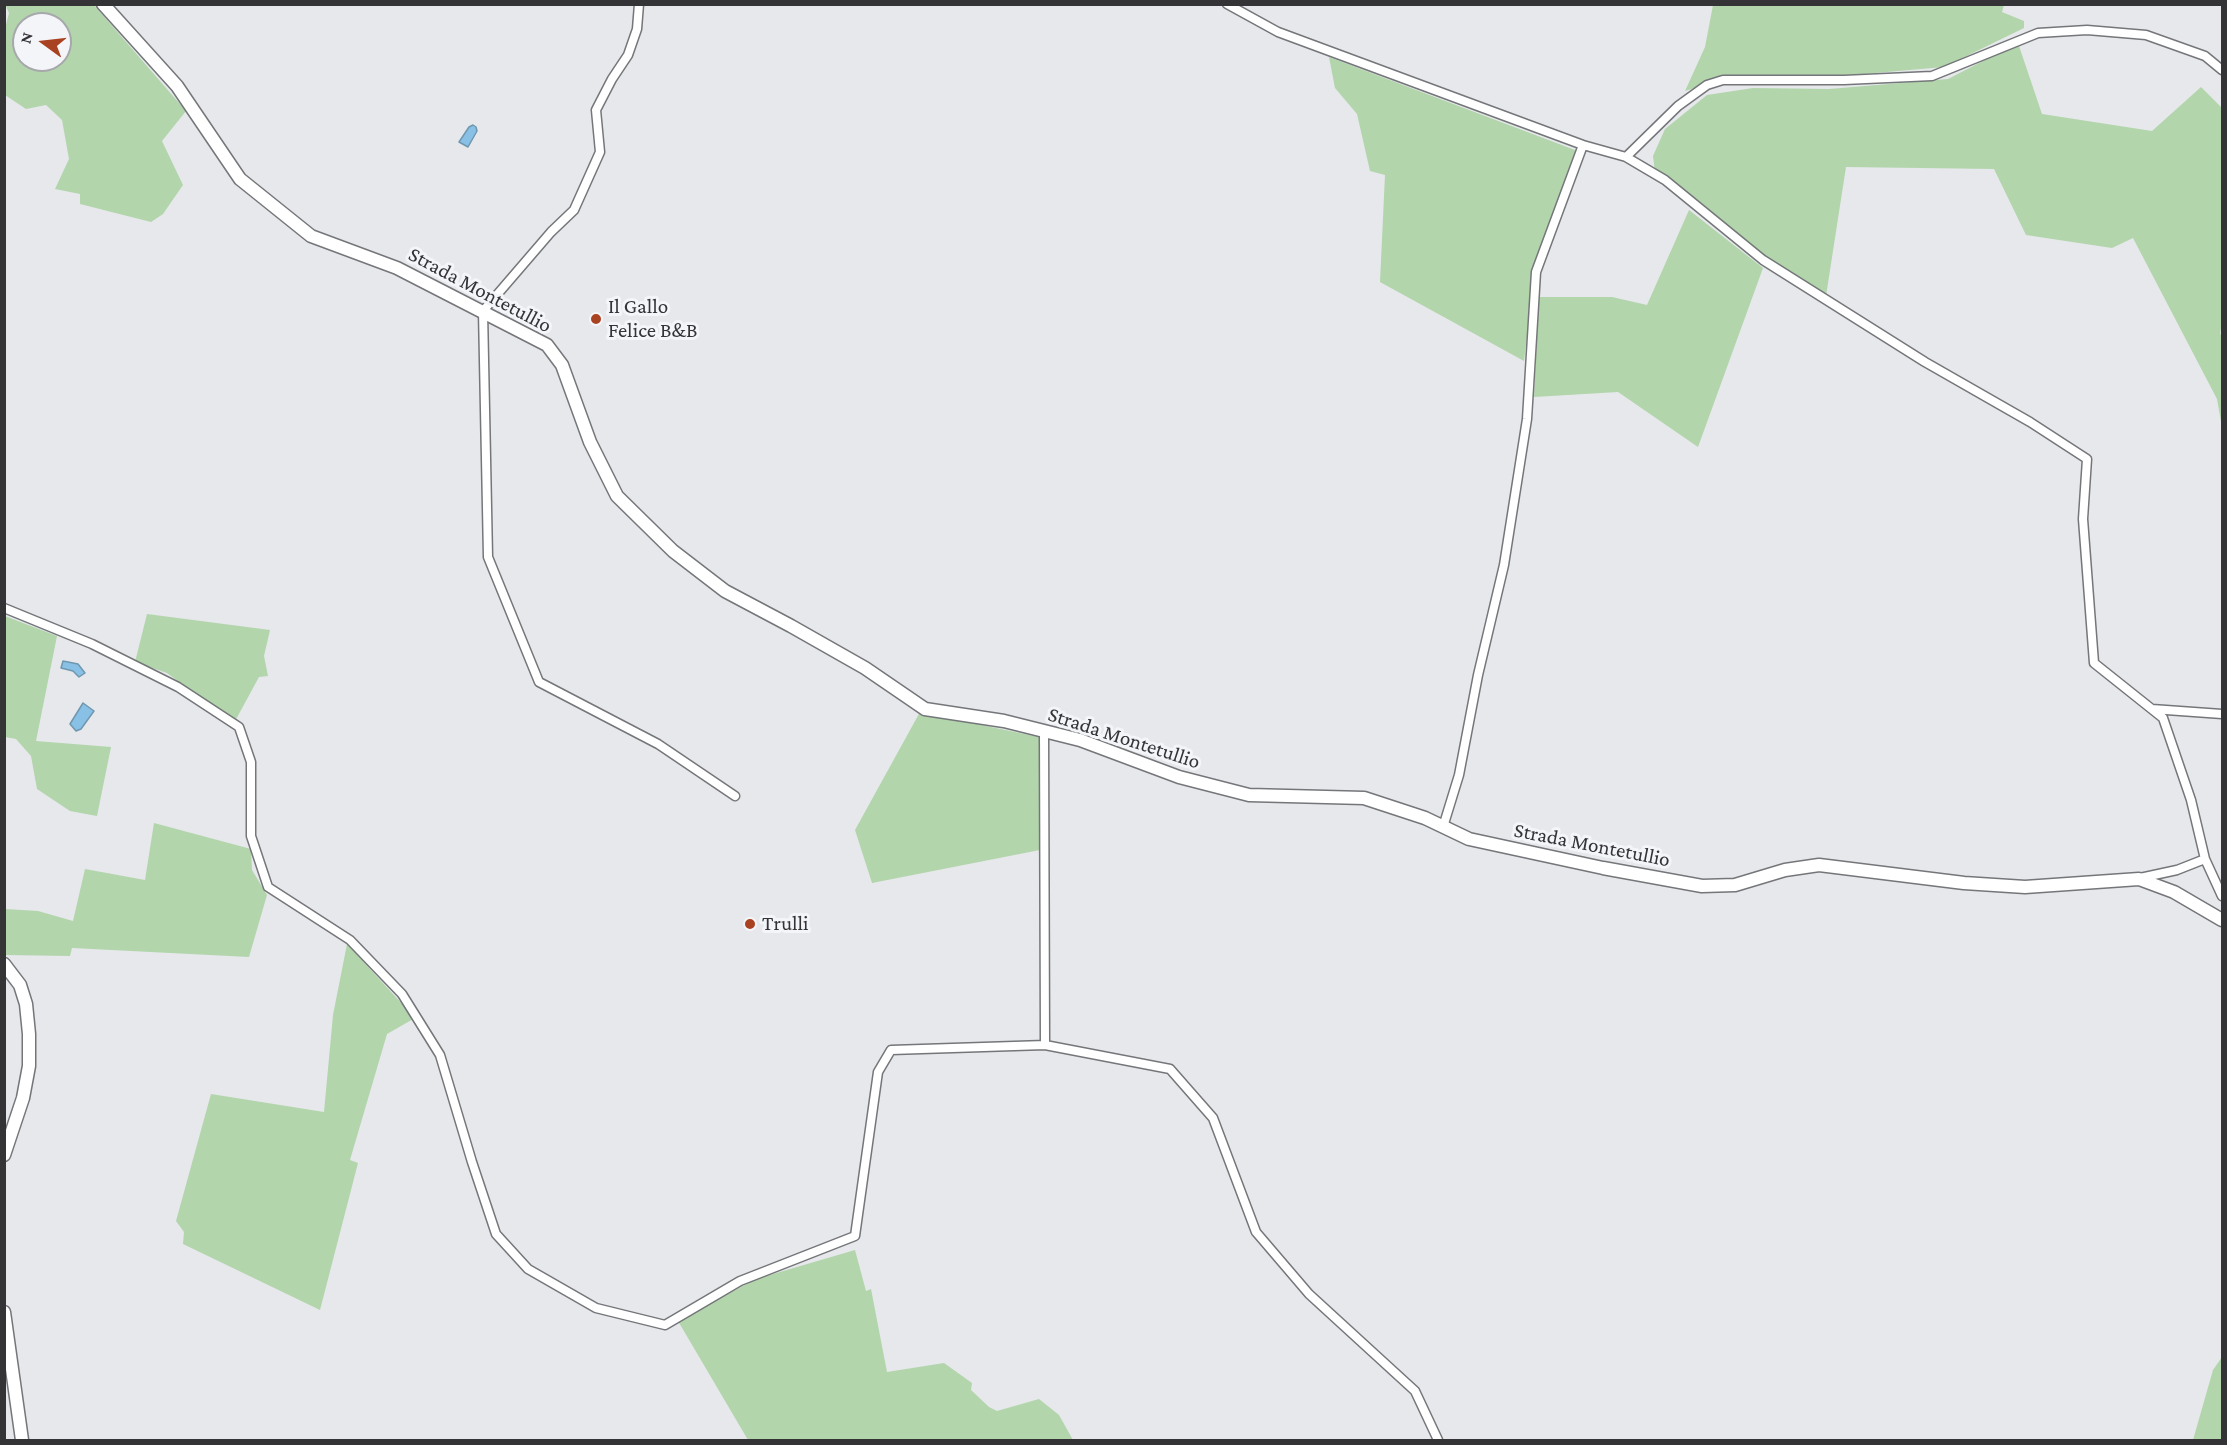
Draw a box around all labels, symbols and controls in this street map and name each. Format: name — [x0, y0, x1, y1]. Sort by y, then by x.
north arrow — [12, 12, 72, 72]
text: N — [16, 30, 36, 45]
street label: Strada Montetullio — [404, 242, 556, 338]
place label: Il Gallo Felice B&B — [608, 294, 697, 344]
marker: Il Gallo Felice B&B — [589, 312, 603, 326]
street label: Strada Montetullio — [1045, 702, 1203, 774]
street label: Strada Montetullio — [1512, 818, 1672, 872]
place label: Trulli — [762, 911, 809, 937]
marker: Trulli — [743, 917, 757, 931]

